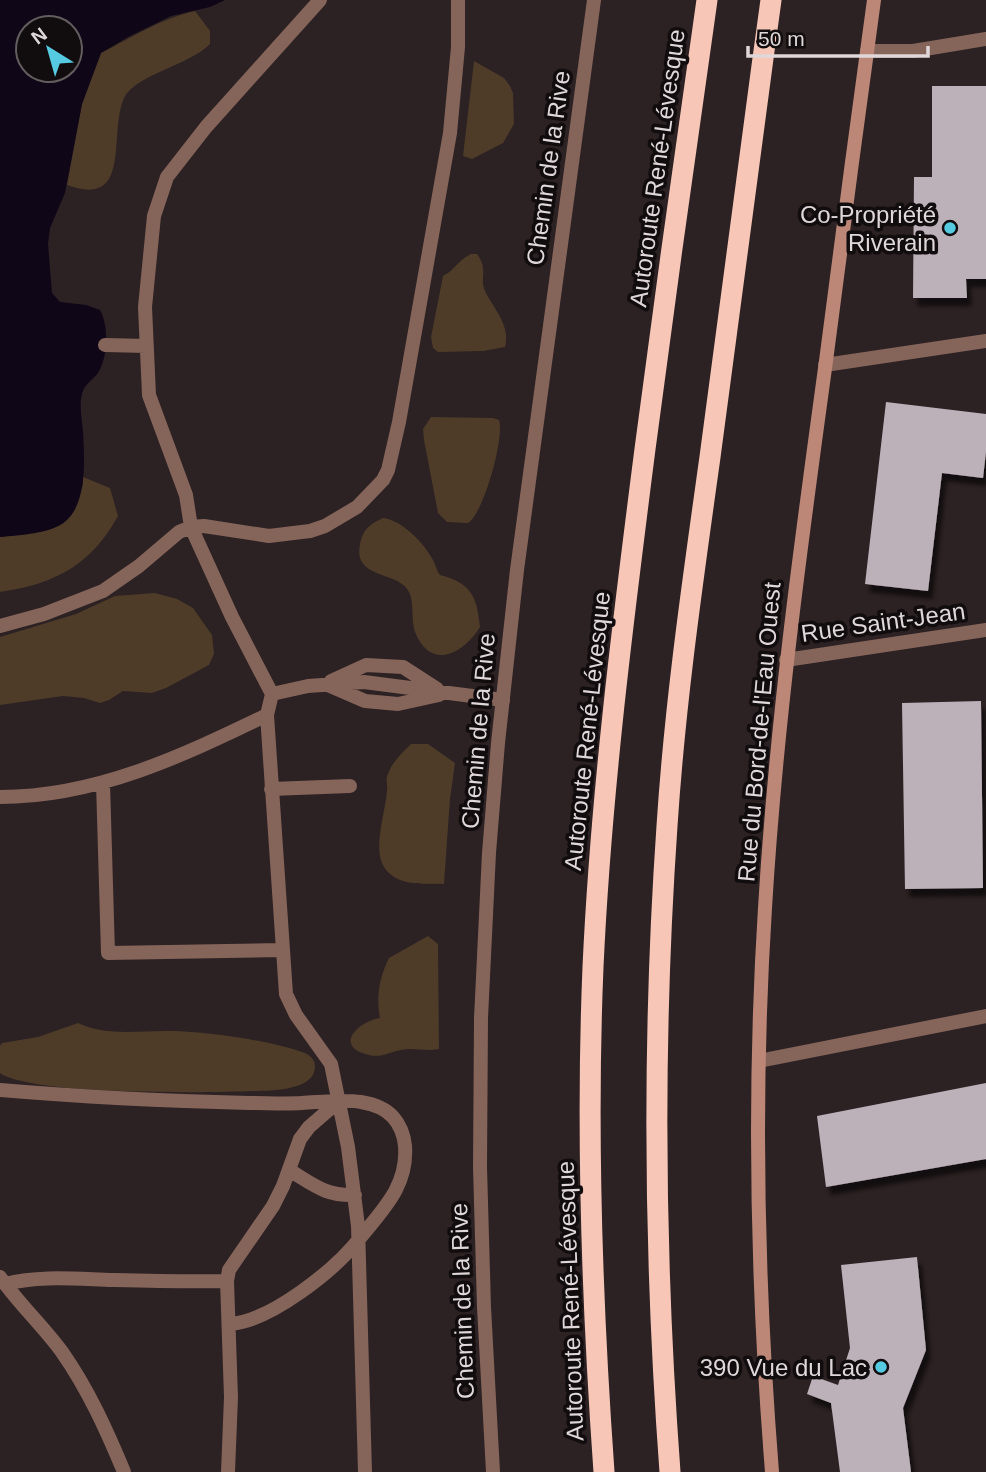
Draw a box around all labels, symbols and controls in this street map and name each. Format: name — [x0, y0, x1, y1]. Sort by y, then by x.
north arrow — [14, 14, 84, 84]
scale bar — [748, 14, 928, 58]
text: N — [27, 23, 51, 48]
street label: Autoroute René-Lévesque — [624, 27, 690, 309]
text: 50 m — [758, 27, 805, 50]
street label: Chemin de la Rive — [521, 69, 575, 267]
place label: Co-Propriété Riverain — [800, 201, 936, 256]
marker: Co-Propriété Riverain — [942, 220, 958, 236]
street label: Rue du Bord-de-l'Eau Ouest — [732, 581, 786, 883]
street label: Autoroute René-Lévesque — [559, 590, 615, 872]
street label: Rue Saint-Jean — [799, 597, 967, 647]
street label: Chemin de la Rive — [456, 632, 500, 830]
street label: Autoroute René-Lévesque — [552, 1161, 588, 1441]
street label: Chemin de la Rive — [445, 1203, 479, 1399]
place label: 390 Vue du Lac — [700, 1354, 867, 1381]
marker: 390 Vue du Lac — [873, 1359, 889, 1375]

